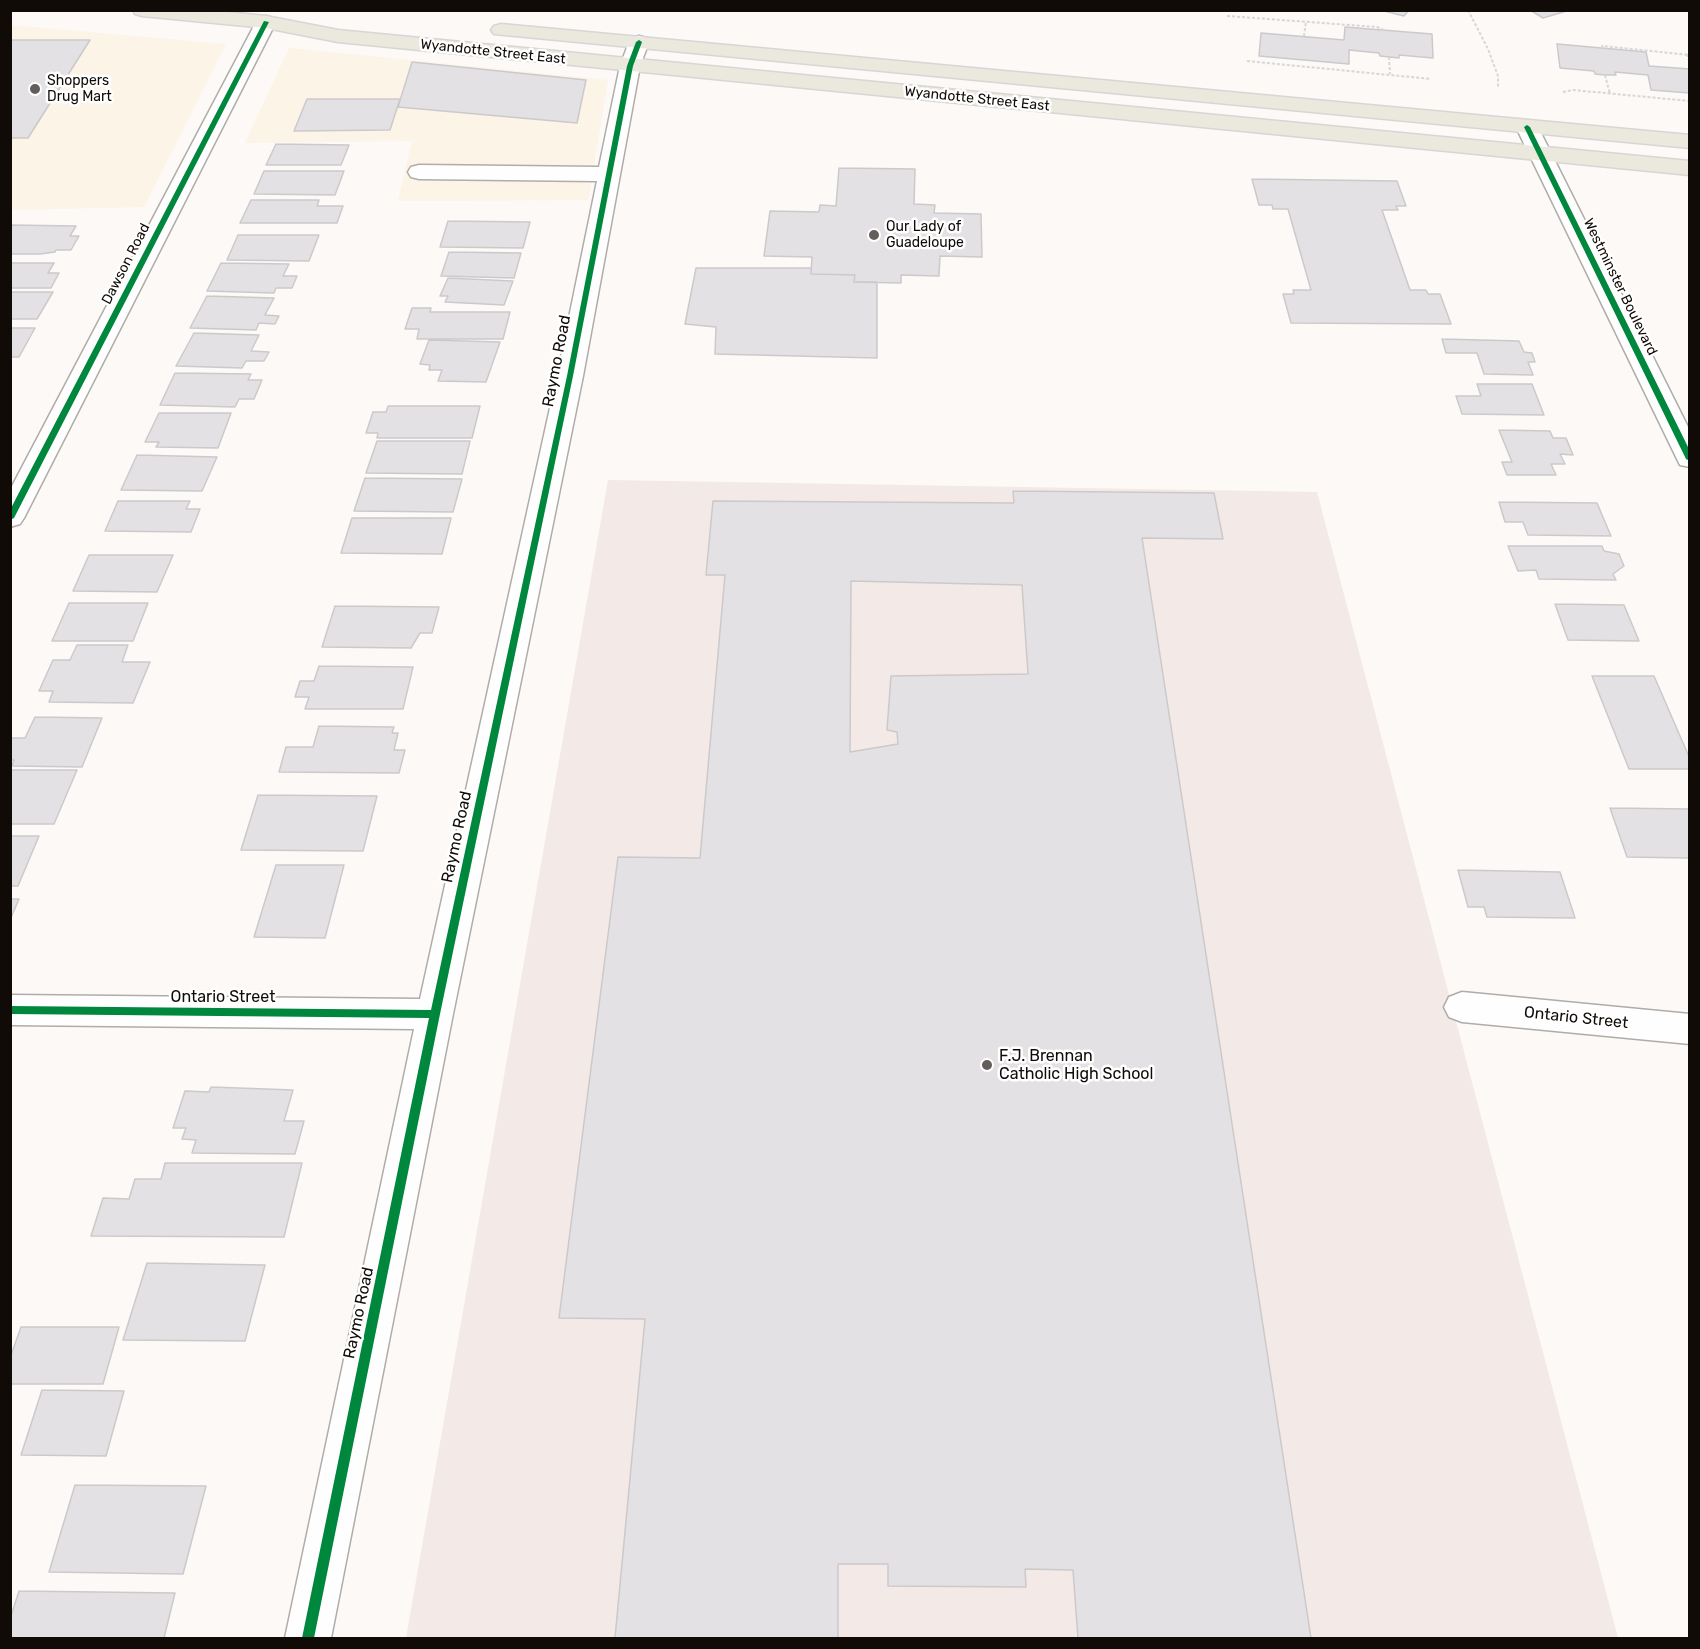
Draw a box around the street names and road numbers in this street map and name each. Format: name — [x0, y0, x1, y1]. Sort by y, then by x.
street label: Wyandotte Street East — [419, 36, 567, 68]
street label: Wyandotte Street East — [903, 83, 1051, 115]
street label: Westminster Boulevard — [1579, 216, 1661, 358]
street label: Dawson Road — [98, 221, 154, 307]
street label: Raymo Road — [539, 313, 575, 409]
street label: Raymo Road — [438, 789, 476, 885]
street label: Ontario Street — [171, 987, 275, 1007]
street label: Ontario Street — [1523, 1003, 1629, 1033]
street label: Raymo Road — [340, 1265, 378, 1361]

